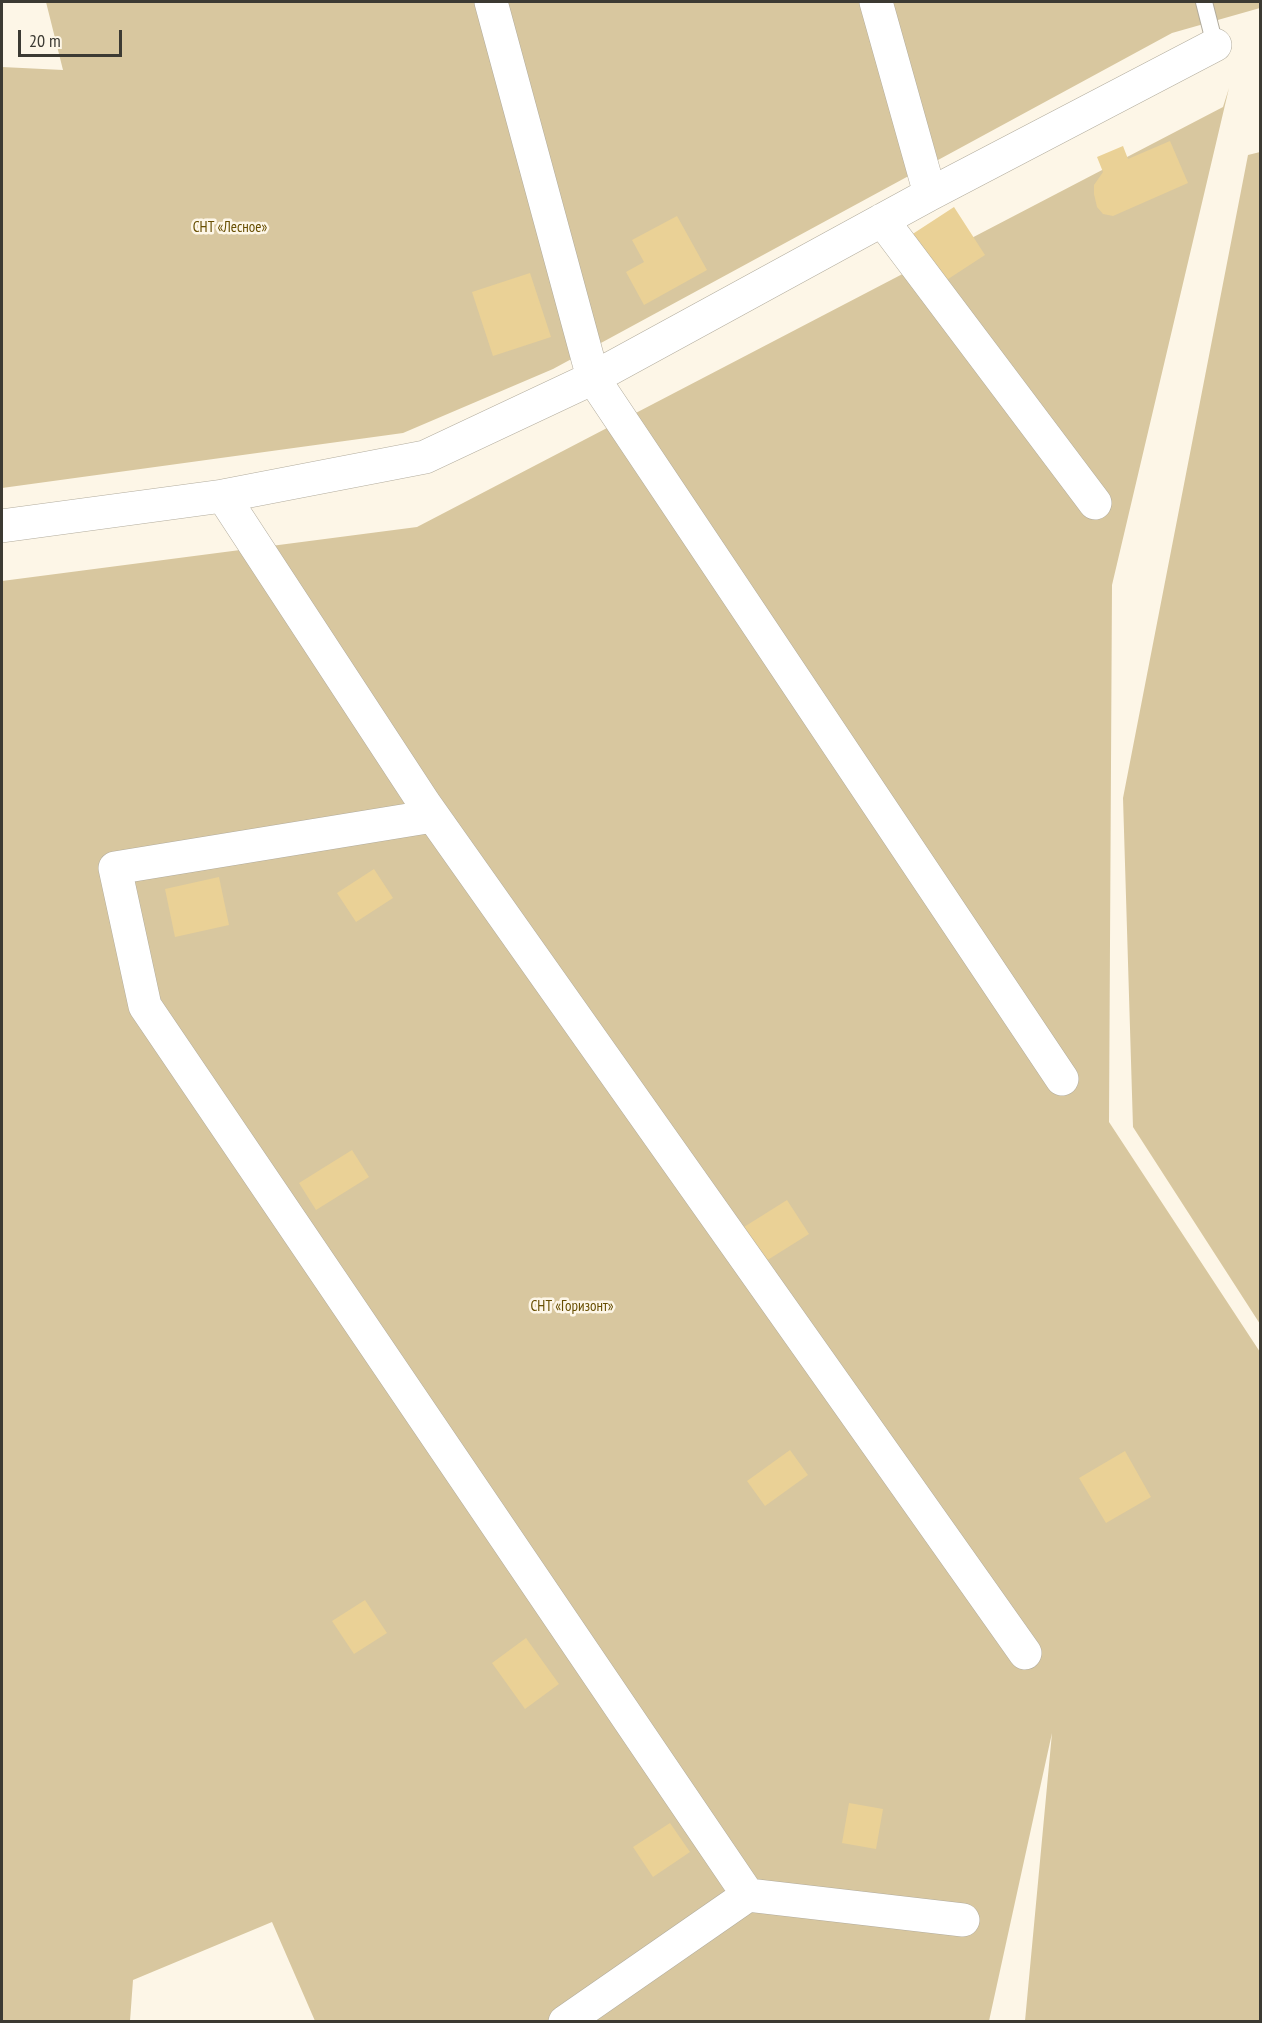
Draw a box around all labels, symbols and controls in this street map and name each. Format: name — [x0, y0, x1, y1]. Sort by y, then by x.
scale bar — [21, 18, 124, 56]
text: 20 m — [29, 29, 61, 52]
park label: СНТ «Лесное» — [193, 219, 267, 237]
park label: СНТ «Горизонт» — [530, 1298, 614, 1316]

